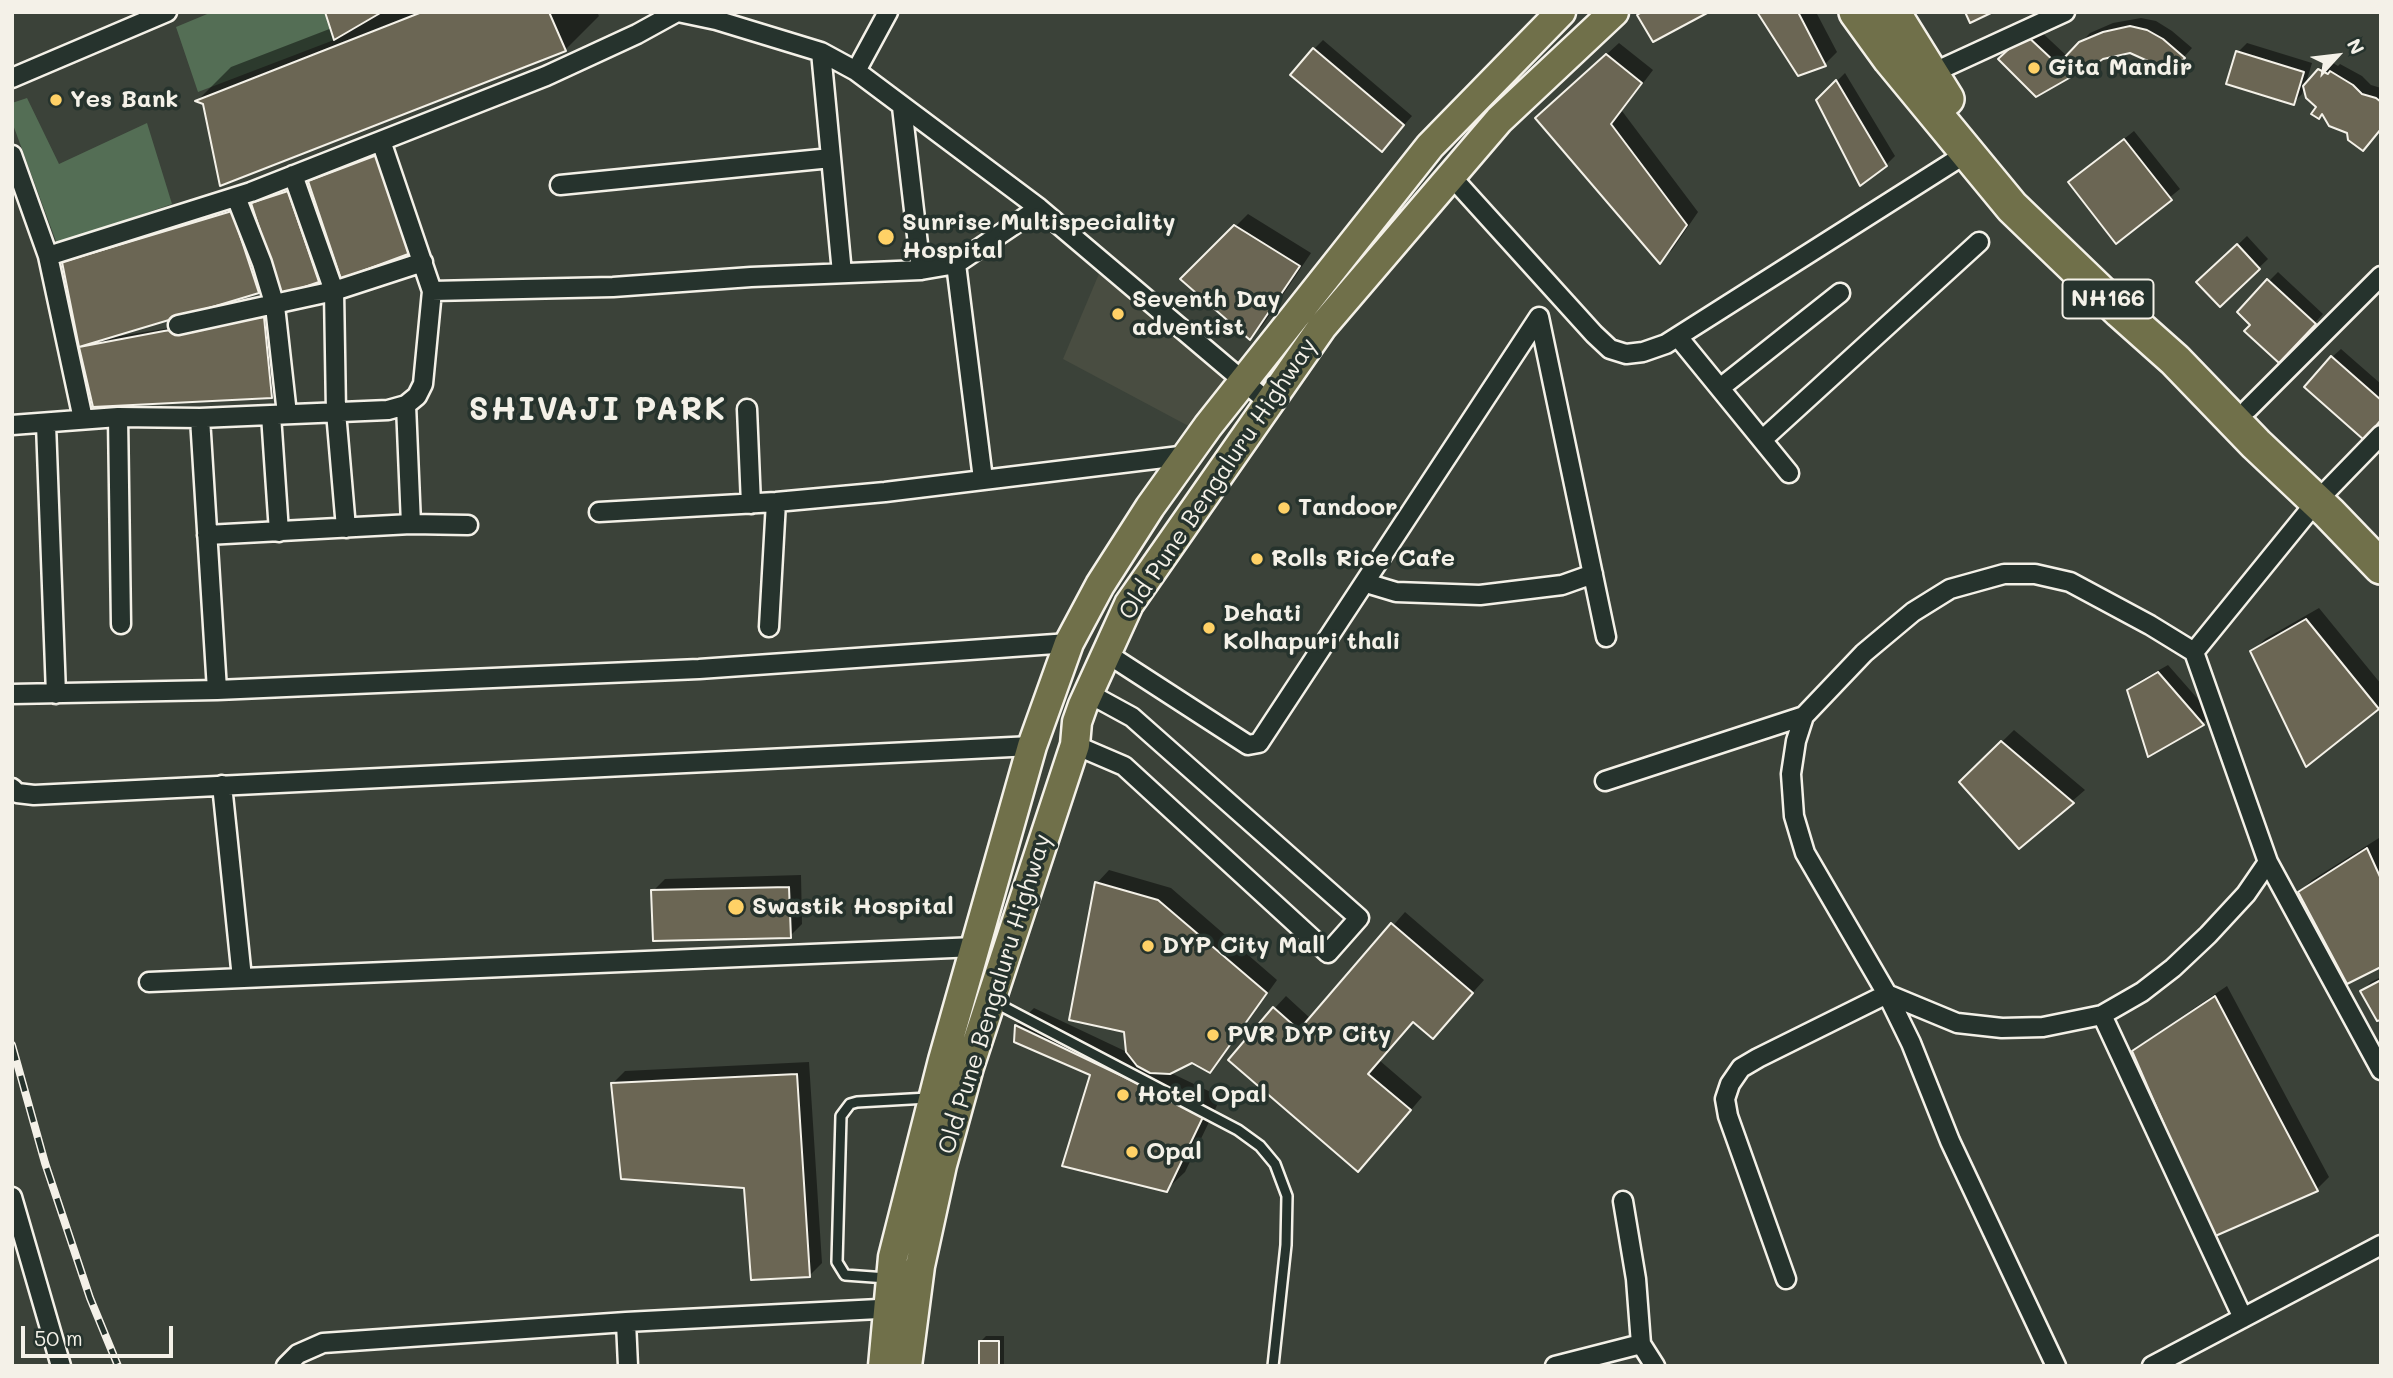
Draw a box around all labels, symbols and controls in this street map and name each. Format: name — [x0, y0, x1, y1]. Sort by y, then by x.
north arrow — [2302, 21, 2372, 91]
text: N — [2342, 34, 2371, 58]
place label: Gita Mandir — [2048, 54, 2192, 82]
marker: Gita Mandir — [2026, 60, 2042, 76]
place label: Yes Bank — [70, 86, 178, 114]
marker: Yes Bank — [48, 92, 64, 108]
place label: Sunrise Multispeciality Hospital — [902, 209, 1176, 265]
marker: Sunrise Multispeciality Hospital — [876, 227, 896, 247]
road number: NH166 — [2062, 280, 2154, 318]
place label: Seventh Day adventist — [1132, 286, 1281, 342]
marker: Seventh Day adventist — [1110, 306, 1126, 322]
street label: Old Pune Bengaluru Highway — [1113, 333, 1323, 625]
district label: SHIVAJI PARK — [470, 391, 726, 429]
place label: Tandoor — [1298, 494, 1398, 522]
marker: Tandoor — [1276, 500, 1292, 516]
place label: Rolls Rice Cafe — [1271, 545, 1455, 573]
marker: Rolls Rice Cafe — [1249, 551, 1265, 567]
place label: Dehati Kolhapuri thali — [1223, 600, 1401, 656]
marker: Dehati Kolhapuri thali — [1201, 620, 1217, 636]
street label: Old Pune Bengaluru Highway — [932, 830, 1058, 1158]
place label: Swastik Hospital — [752, 893, 954, 921]
marker: Swastik Hospital — [726, 897, 746, 917]
place label: DYP City Mall — [1162, 932, 1325, 960]
marker: DYP City Mall — [1140, 938, 1156, 954]
place label: PVR DYP City — [1227, 1021, 1391, 1049]
marker: PVR DYP City — [1205, 1027, 1221, 1043]
place label: Hotel Opal — [1137, 1081, 1267, 1109]
marker: Hotel Opal — [1115, 1087, 1131, 1103]
place label: Opal — [1146, 1138, 1202, 1166]
marker: Opal — [1124, 1144, 1140, 1160]
scale bar — [24, 1312, 177, 1356]
text: 50 m — [34, 1324, 83, 1351]

